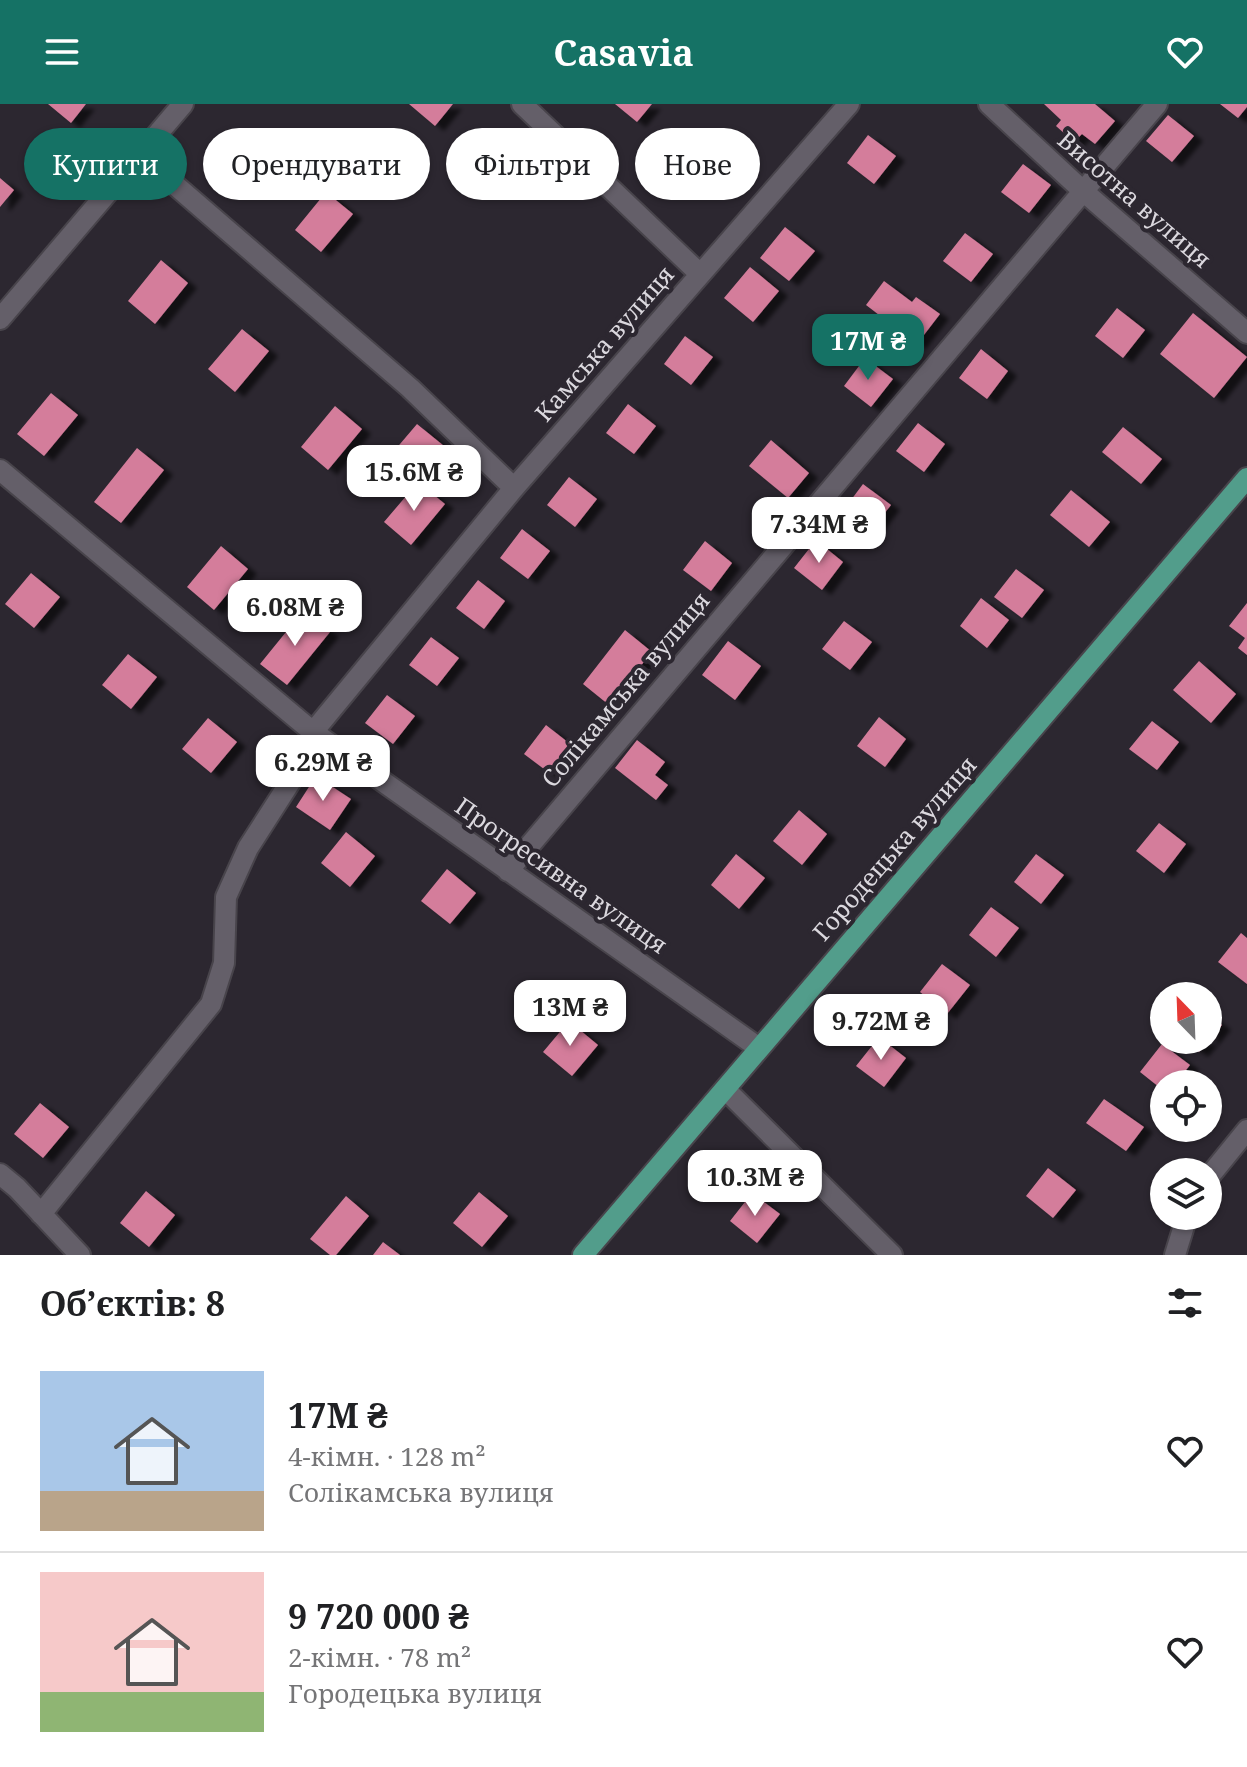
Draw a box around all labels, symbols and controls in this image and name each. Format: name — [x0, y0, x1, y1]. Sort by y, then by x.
text: Casavia — [553, 28, 694, 77]
icon: menu — [40, 30, 84, 74]
icon: heart — [1163, 30, 1207, 74]
street label: Висотна вулиця — [1051, 123, 1219, 275]
chip: Купити — [24, 128, 187, 200]
chip: Орендувати — [203, 128, 430, 200]
chip: Фільтри — [446, 128, 619, 200]
chip: Нове — [635, 128, 760, 200]
street label: Камська вулиця — [527, 258, 681, 428]
pin: 17M ₴ — [812, 314, 924, 382]
text: 17M ₴ — [830, 322, 906, 358]
pin: 15.6M ₴ — [340, 445, 488, 513]
text: 15.6M ₴ — [365, 453, 463, 489]
pin: 7.34M ₴ — [745, 497, 893, 565]
text: 7.34M ₴ — [770, 505, 868, 541]
pin: 6.08M ₴ — [221, 580, 369, 648]
street label: Солікамська вулиця — [533, 584, 716, 794]
text: 6.08M ₴ — [246, 588, 344, 624]
pin: 6.29M ₴ — [249, 735, 397, 803]
text: 6.29M ₴ — [274, 743, 372, 779]
street label: Городецька вулиця — [805, 749, 983, 947]
street label: Прогресивна вулиця — [449, 789, 675, 961]
pin: 13M ₴ — [514, 980, 626, 1048]
north arrow — [1150, 982, 1222, 1054]
map controls — [1150, 982, 1222, 1230]
text: 13M ₴ — [532, 988, 608, 1024]
pin: 9.72M ₴ — [807, 994, 955, 1062]
text: 9.72M ₴ — [832, 1002, 930, 1038]
button: locate — [1150, 1070, 1222, 1142]
pin: 10.3M ₴ — [681, 1150, 829, 1218]
text: 10.3M ₴ — [706, 1158, 804, 1194]
button: layers — [1150, 1158, 1222, 1230]
text: Об’єктів: 8 — [40, 1280, 225, 1326]
icon: filters — [1163, 1281, 1207, 1325]
text: 17M ₴ — [288, 1392, 387, 1438]
icon: home — [104, 1403, 200, 1499]
icon: heart — [1163, 1429, 1207, 1473]
text: 4-кімн. · 128 m² — [288, 1438, 486, 1474]
text: Солікамська вулиця — [288, 1474, 554, 1510]
text: 9 720 000 ₴ — [288, 1593, 469, 1639]
icon: home — [104, 1604, 200, 1700]
icon: heart — [1163, 1630, 1207, 1674]
text: 2-кімн. · 78 m² — [288, 1639, 471, 1675]
text: Городецька вулиця — [288, 1675, 542, 1711]

